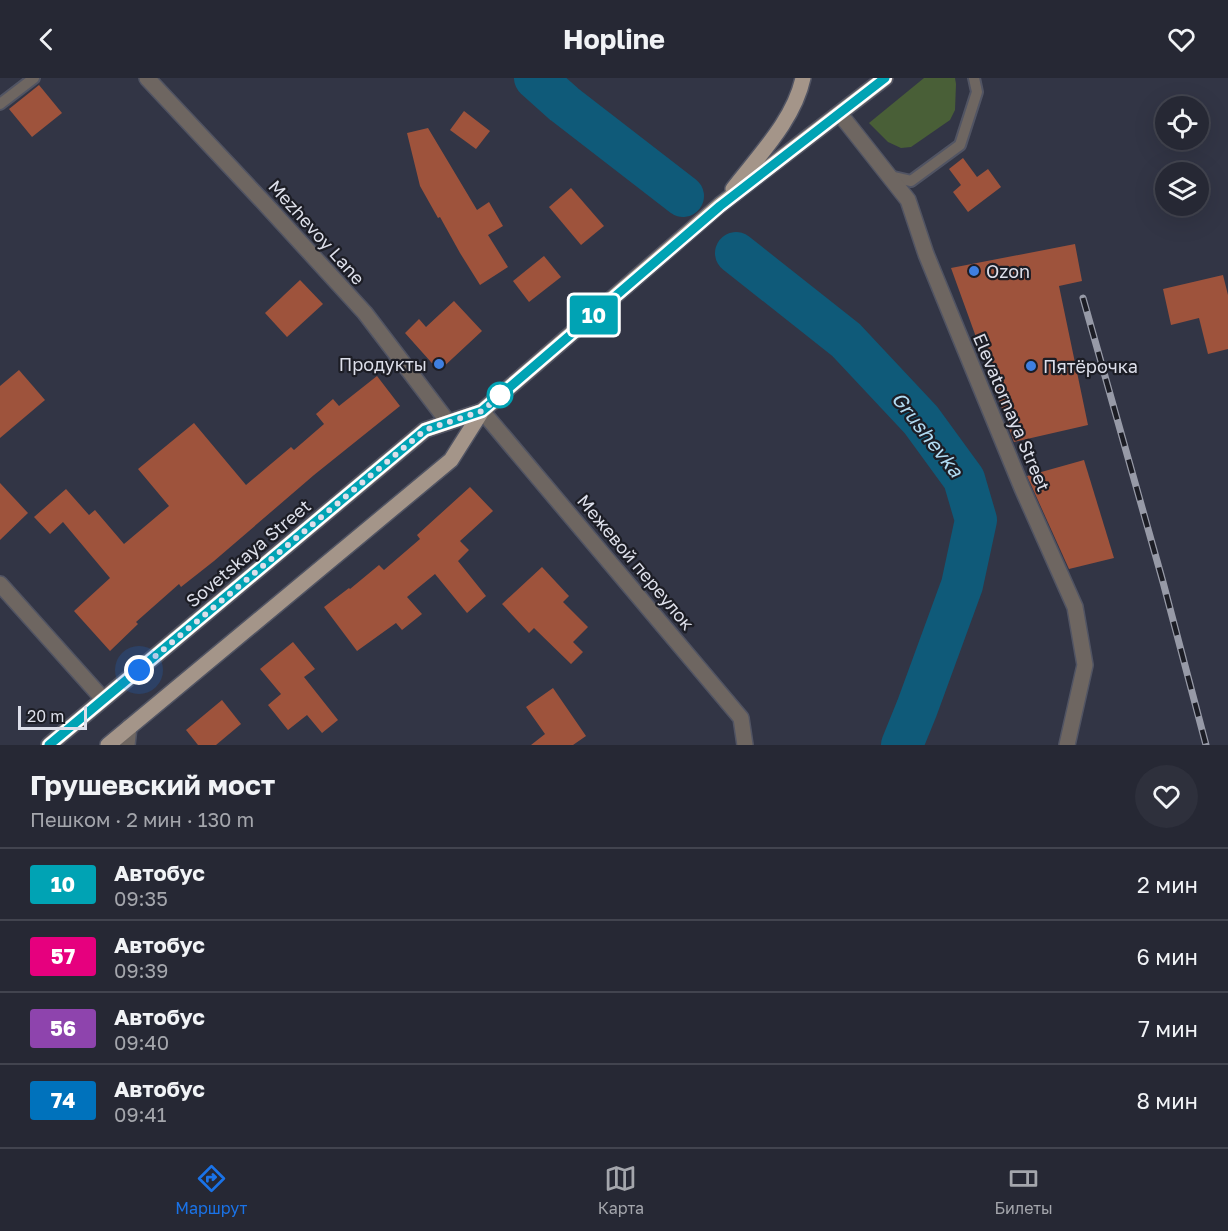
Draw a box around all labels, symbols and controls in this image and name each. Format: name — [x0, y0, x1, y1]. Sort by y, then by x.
icon: back — [30, 23, 63, 56]
text: Hopline — [563, 23, 665, 55]
icon: heart — [1165, 23, 1198, 56]
map controls — [1155, 96, 1209, 216]
button: locate — [1155, 96, 1209, 150]
button: layers — [1155, 162, 1209, 216]
street label: Mezhevoy Lane — [264, 175, 370, 289]
place label: Ozon — [986, 260, 1030, 282]
marker: Ozon — [967, 264, 981, 278]
line badge: 10 — [567, 296, 621, 334]
text: 10 — [582, 302, 606, 328]
street label: Elevatornaya Street — [969, 330, 1055, 494]
place label: Продукты — [339, 353, 427, 375]
place label: Пятёрочка — [1043, 355, 1138, 377]
marker: Продукты — [432, 357, 446, 371]
marker: Пятёрочка — [1024, 359, 1038, 373]
unlabelled marker — [487, 382, 513, 408]
water label: Grushevka — [887, 387, 969, 482]
street label: Межевой переулок — [573, 490, 699, 634]
street label: Sovetskaya Street — [181, 494, 315, 612]
your location — [124, 655, 154, 685]
scale bar — [18, 703, 87, 730]
text: 20 m — [27, 706, 64, 726]
button: heart — [1135, 765, 1198, 828]
text: Грушевский мост — [30, 768, 275, 801]
text: Пешком · 2 мин · 130 m — [30, 807, 254, 831]
text: Автобус — [114, 859, 205, 886]
text: 10 — [51, 871, 75, 897]
text: 2 мин — [1137, 871, 1198, 898]
text: 09:35 — [114, 886, 168, 910]
text: Автобус — [114, 931, 205, 958]
text: 57 — [51, 943, 75, 969]
text: 6 мин — [1137, 943, 1198, 970]
text: 09:39 — [114, 958, 168, 982]
text: Автобус — [114, 1003, 205, 1030]
text: 56 — [50, 1015, 76, 1041]
text: 7 мин — [1138, 1015, 1198, 1042]
text: 09:40 — [114, 1030, 169, 1054]
text: Автобус — [114, 1075, 205, 1102]
text: 74 — [51, 1087, 75, 1113]
text: 8 мин — [1136, 1087, 1198, 1114]
text: 09:41 — [114, 1102, 166, 1126]
tab: Маршрут — [175, 1162, 247, 1218]
tab: Карта — [598, 1162, 644, 1218]
tab: Билеты — [994, 1162, 1053, 1218]

